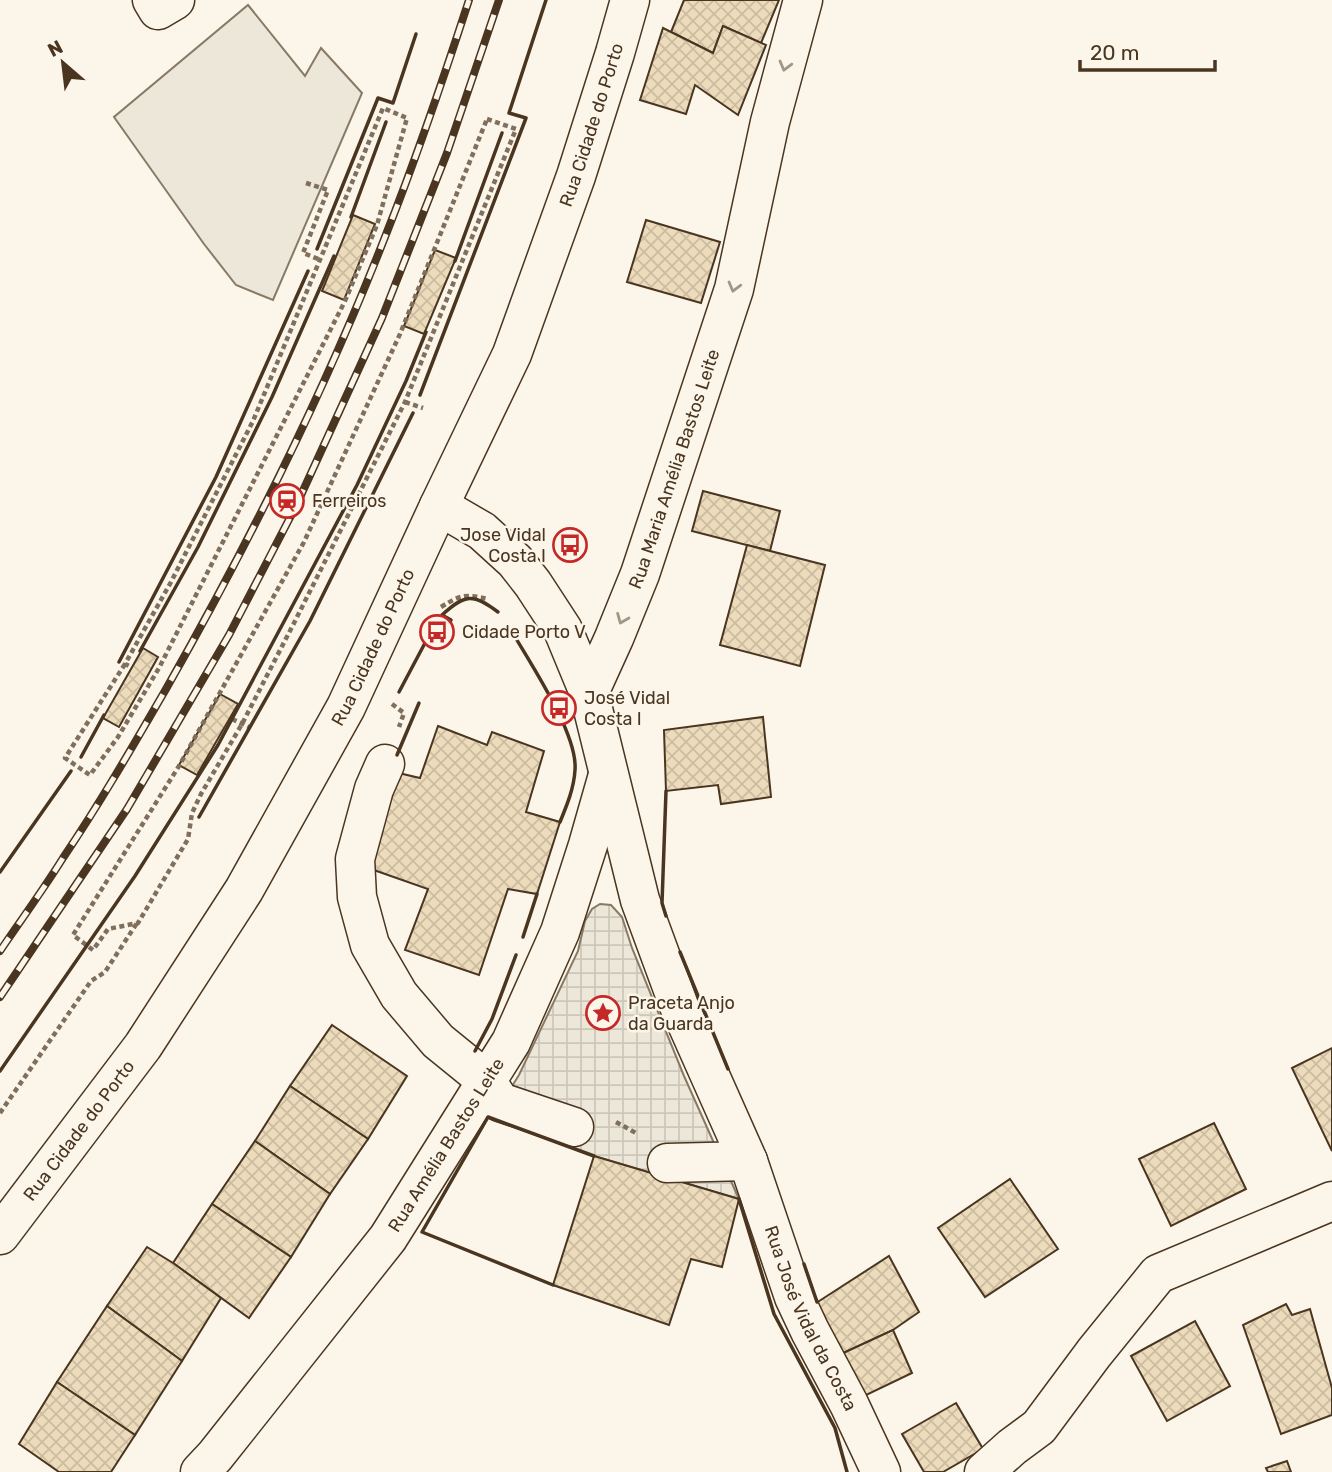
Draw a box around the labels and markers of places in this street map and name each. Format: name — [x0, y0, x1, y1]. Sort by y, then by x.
station icon: Ferreiros — [268, 482, 306, 520]
place label: Ferreiros — [312, 490, 387, 512]
place label: Jose Vidal Costa I — [460, 524, 546, 567]
bus stop icon: Jose Vidal Costa I — [551, 526, 589, 564]
bus stop icon: Cidade Porto V — [418, 613, 456, 651]
place label: Cidade Porto V — [462, 621, 586, 643]
place label: José Vidal Costa I — [584, 687, 670, 730]
bus stop icon: José Vidal Costa I — [540, 689, 578, 727]
place label: Praceta Anjo da Guarda — [628, 992, 735, 1035]
place icon: Praceta Anjo da Guarda — [584, 994, 622, 1032]

